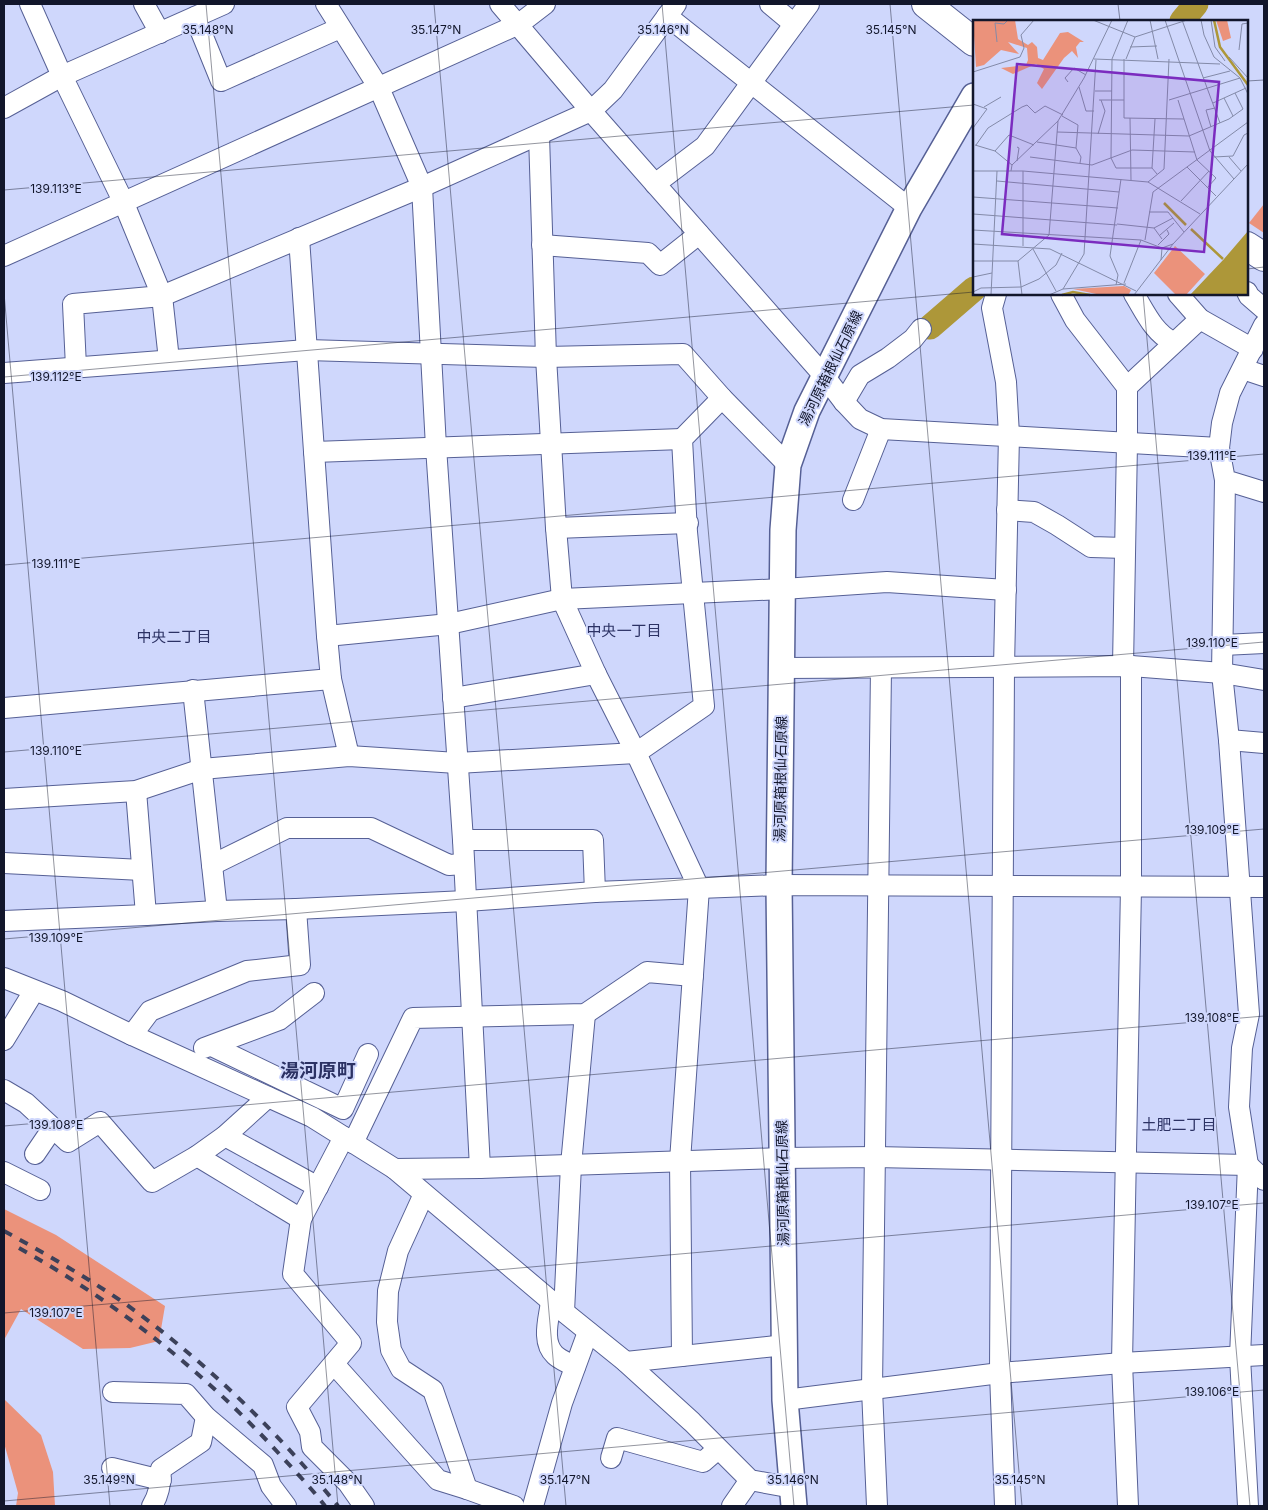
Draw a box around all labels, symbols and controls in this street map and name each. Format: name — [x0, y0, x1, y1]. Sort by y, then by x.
inset map — [973, 20, 1248, 295]
text: 35.148°N — [182, 22, 234, 37]
text: 35.147°N — [411, 22, 461, 37]
text: 35.146°N — [637, 22, 689, 37]
text: 35.145°N — [865, 22, 917, 37]
text: 139.113°E — [30, 181, 82, 196]
street label: 湯河原箱根仙石原線 — [795, 308, 865, 428]
text: 139.112°E — [30, 369, 82, 384]
text: 139.111°E — [1187, 448, 1237, 463]
text: 139.111°E — [31, 556, 81, 571]
district label: 中央一丁目 — [586, 621, 662, 640]
district label: 中央二丁目 — [136, 627, 212, 646]
text: 139.110°E — [1186, 635, 1238, 650]
street label: 湯河原箱根仙石原線 — [770, 716, 790, 842]
text: 139.110°E — [30, 743, 82, 758]
text: 139.109°E — [1185, 822, 1239, 837]
text: 139.109°E — [29, 930, 83, 945]
text: 139.108°E — [1185, 1010, 1239, 1025]
district label: 湯河原町 — [280, 1059, 356, 1082]
district label: 土肥二丁目 — [1141, 1115, 1217, 1134]
text: 139.108°E — [29, 1117, 83, 1132]
street label: 湯河原箱根仙石原線 — [772, 1120, 792, 1246]
text: 139.107°E — [1185, 1197, 1239, 1212]
text: 139.107°E — [29, 1305, 83, 1320]
text: 139.106°E — [1185, 1384, 1239, 1399]
text: 35.149°N — [83, 1472, 135, 1487]
text: 35.148°N — [311, 1472, 363, 1487]
text: 35.147°N — [540, 1472, 590, 1487]
text: 35.146°N — [767, 1472, 819, 1487]
text: 35.145°N — [994, 1472, 1046, 1487]

